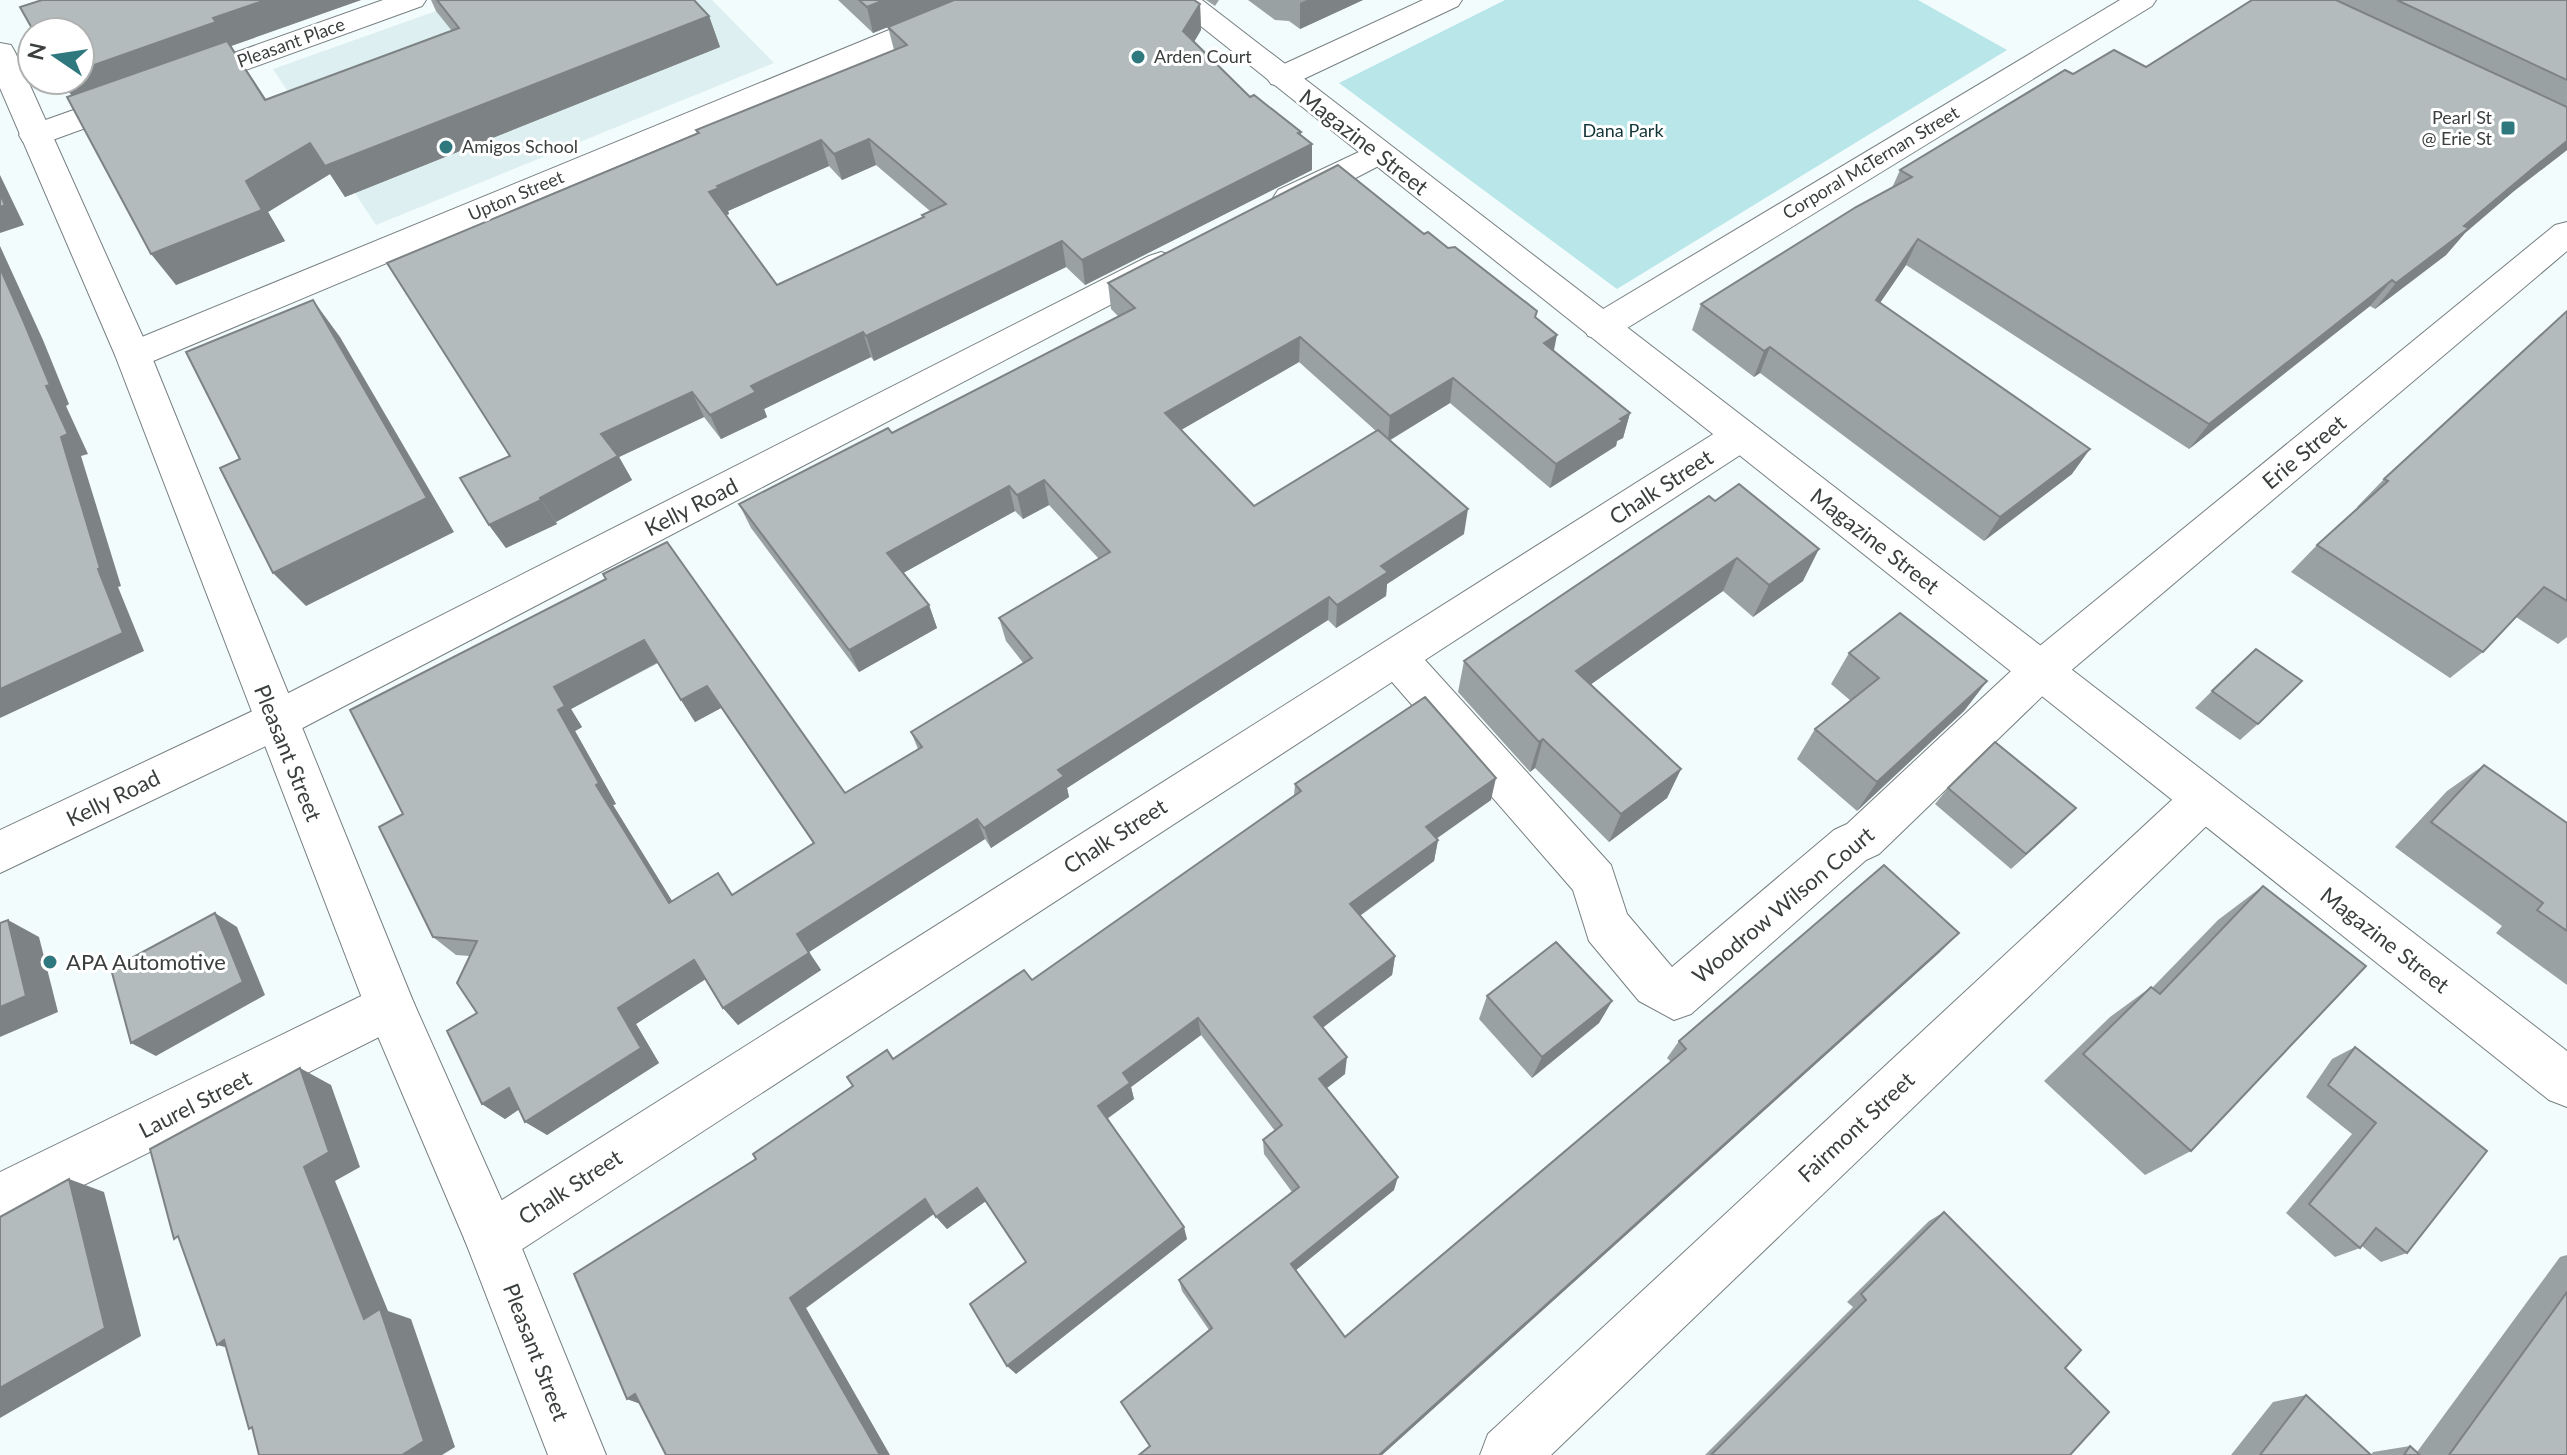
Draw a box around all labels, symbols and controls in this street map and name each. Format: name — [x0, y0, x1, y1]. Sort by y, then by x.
street label: Pleasant Place — [234, 12, 348, 72]
north arrow — [16, 16, 96, 96]
text: N — [21, 40, 51, 63]
place label: Arden Court — [1154, 45, 1252, 67]
marker: Arden Court — [1129, 48, 1147, 66]
street label: Magazine Street — [1295, 83, 1434, 200]
street label: Corporal McTernan Street — [1778, 100, 1963, 224]
place label: Pearl St @ Erie St — [2421, 106, 2493, 149]
park label: Dana Park — [1582, 119, 1664, 141]
marker: Pearl St @ Erie St — [2499, 119, 2517, 137]
place label: Amigos School — [462, 135, 578, 157]
marker: Amigos School — [437, 138, 455, 156]
street label: Upton Street — [465, 165, 567, 225]
street label: Erie Street — [2256, 409, 2351, 494]
street label: Chalk Street — [1604, 443, 1718, 530]
street label: Kelly Road — [640, 472, 742, 542]
street label: Magazine Street — [1806, 482, 1945, 599]
street label: Pleasant Street — [249, 681, 328, 825]
street label: Kelly Road — [61, 763, 164, 832]
street label: Chalk Street — [1058, 792, 1172, 879]
street label: Woodrow Wilson Court — [1686, 821, 1879, 989]
street label: Magazine Street — [2316, 881, 2455, 998]
place label: APA Automotive — [66, 948, 226, 975]
marker: APA Automotive — [41, 953, 59, 971]
street label: Laurel Street — [134, 1064, 256, 1143]
street label: Fairmont Street — [1792, 1066, 1920, 1187]
street label: Chalk Street — [513, 1143, 627, 1230]
street label: Pleasant Street — [498, 1279, 575, 1424]

